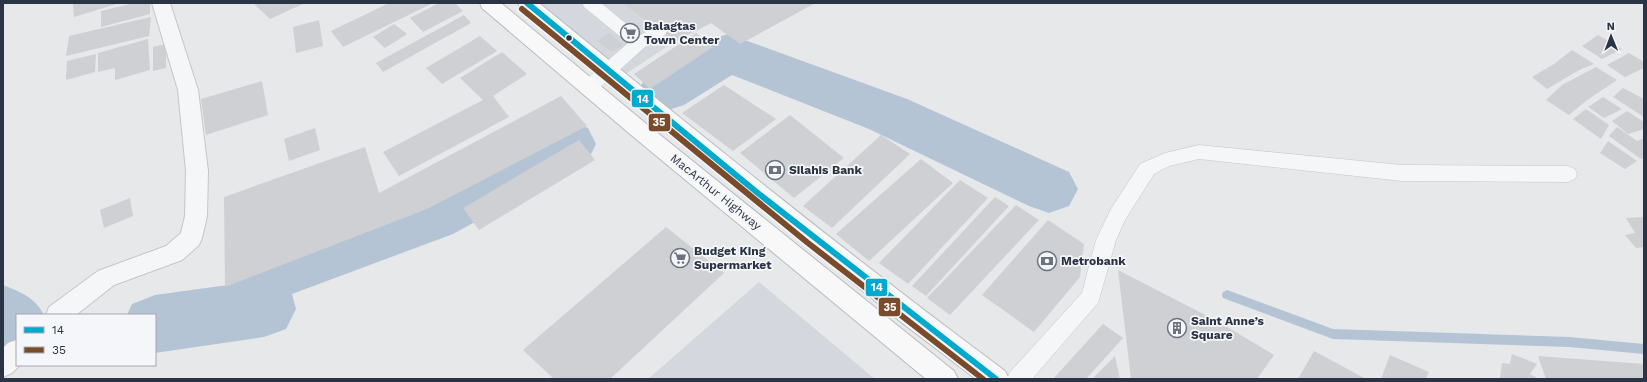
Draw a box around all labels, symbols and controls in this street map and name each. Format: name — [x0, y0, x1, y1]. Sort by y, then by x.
north arrow — [1591, 16, 1631, 56]
place label: Balagtas Town Center — [644, 19, 720, 47]
text: N — [1607, 20, 1615, 33]
supermarket icon: Balagtas Town Center — [619, 22, 641, 44]
unlabelled marker — [564, 33, 574, 43]
line badge: 14 — [631, 89, 654, 108]
text: 14 — [637, 93, 649, 106]
line badge: 35 — [648, 113, 671, 132]
text: 35 — [653, 116, 665, 129]
street label: MacArthur Highway — [668, 151, 765, 233]
bank icon: Silahis Bank — [764, 159, 786, 181]
place label: Silahis Bank — [789, 163, 863, 177]
place label: Budget King Supermarket — [694, 244, 772, 272]
supermarket icon: Budget King Supermarket — [669, 247, 691, 269]
bank icon: Metrobank — [1036, 250, 1058, 272]
place label: Metrobank — [1061, 254, 1126, 268]
line badge: 14 — [865, 278, 888, 297]
text: 14 — [871, 281, 883, 294]
line badge: 35 — [878, 297, 901, 317]
text: 35 — [884, 301, 896, 314]
legend — [16, 314, 156, 366]
place label: Saint Anne’s Square — [1191, 314, 1264, 342]
building icon: Saint Anne’s Square — [1166, 317, 1188, 339]
text: 14 — [52, 323, 64, 337]
text: 35 — [52, 343, 66, 357]

